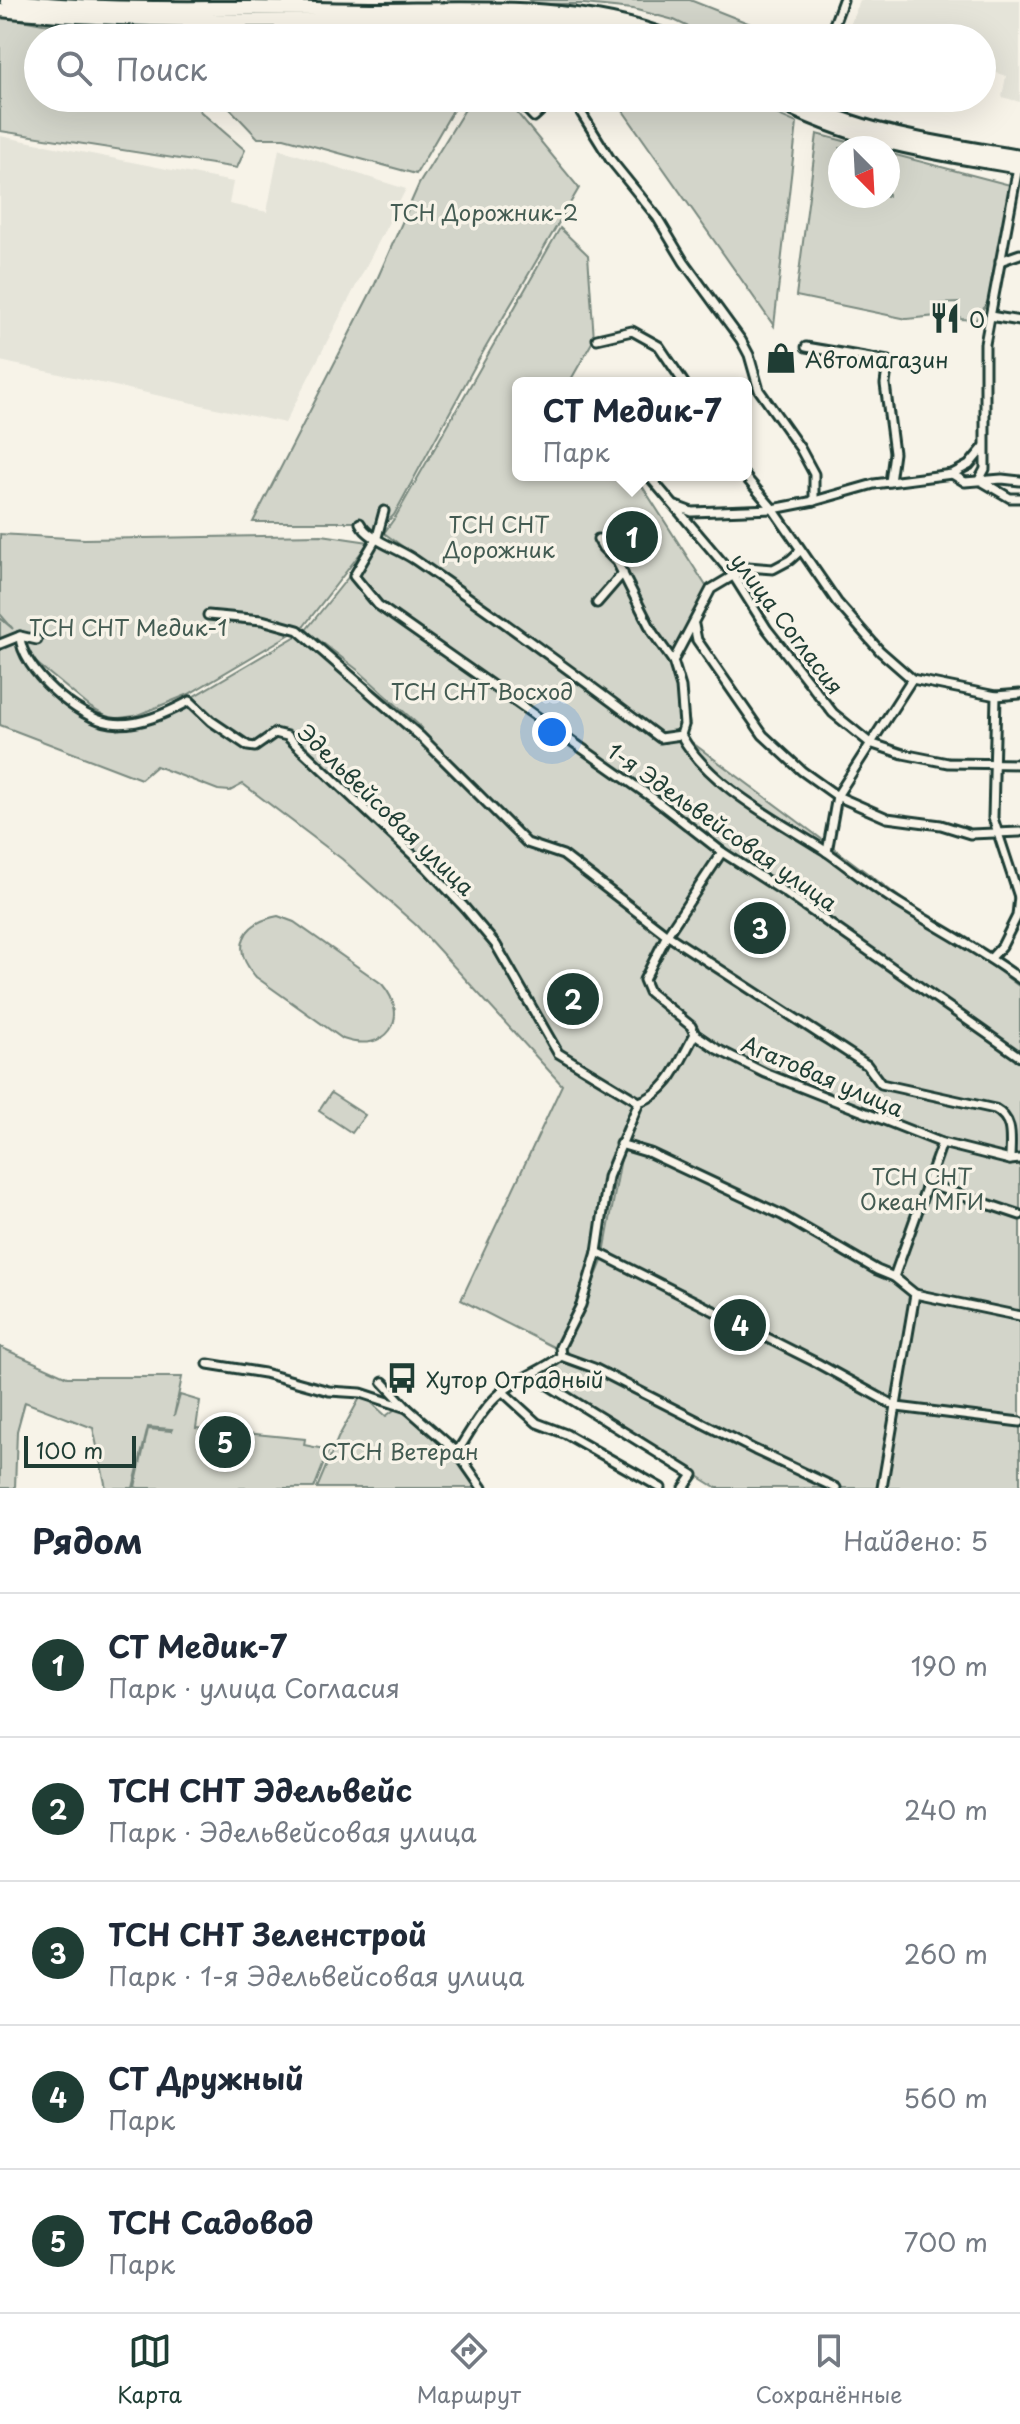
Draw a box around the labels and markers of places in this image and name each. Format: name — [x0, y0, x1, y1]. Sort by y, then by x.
restaurant icon: 0 — [928, 301, 962, 335]
place label: 0 — [969, 302, 985, 335]
shop icon: Автомагазин — [764, 341, 798, 375]
place label: Автомагазин — [805, 342, 949, 375]
pin: 1 — [606, 507, 658, 567]
pin: 3 — [734, 898, 786, 958]
pin: 2 — [547, 969, 599, 1029]
pin: 4 — [714, 1295, 766, 1355]
bus stop icon: Хутор Отрадный — [385, 1361, 419, 1395]
place label: Хутор Отрадный — [426, 1362, 604, 1395]
pin: 5 — [199, 1412, 251, 1472]

